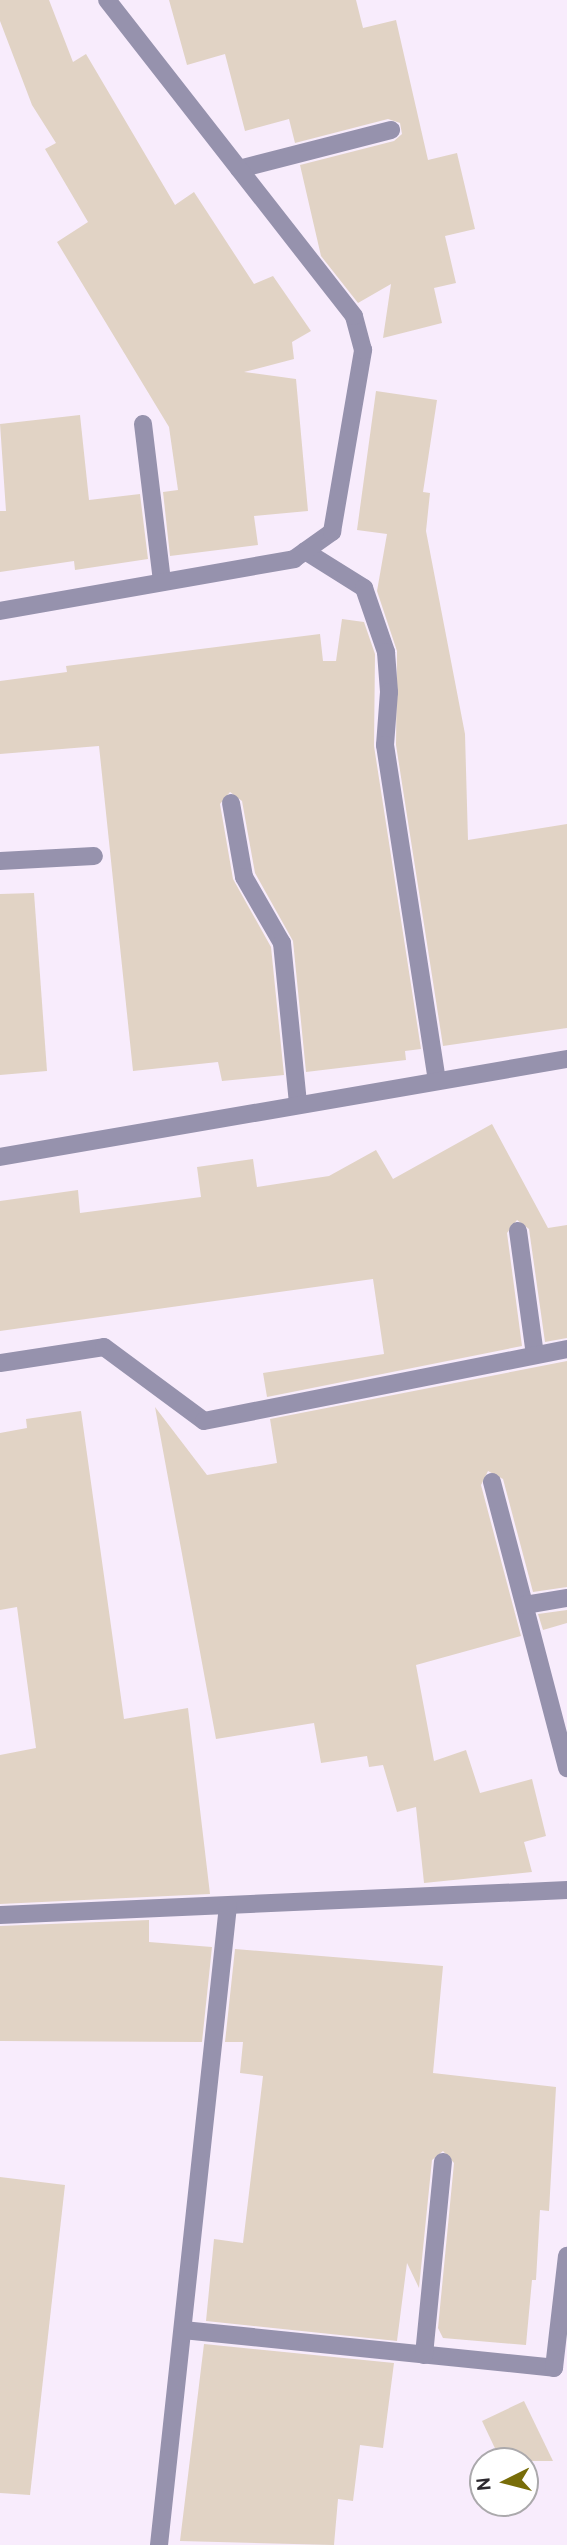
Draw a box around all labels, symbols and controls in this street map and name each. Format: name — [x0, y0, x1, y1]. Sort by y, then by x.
north arrow — [469, 2447, 539, 2517]
text: N — [472, 2476, 498, 2492]

